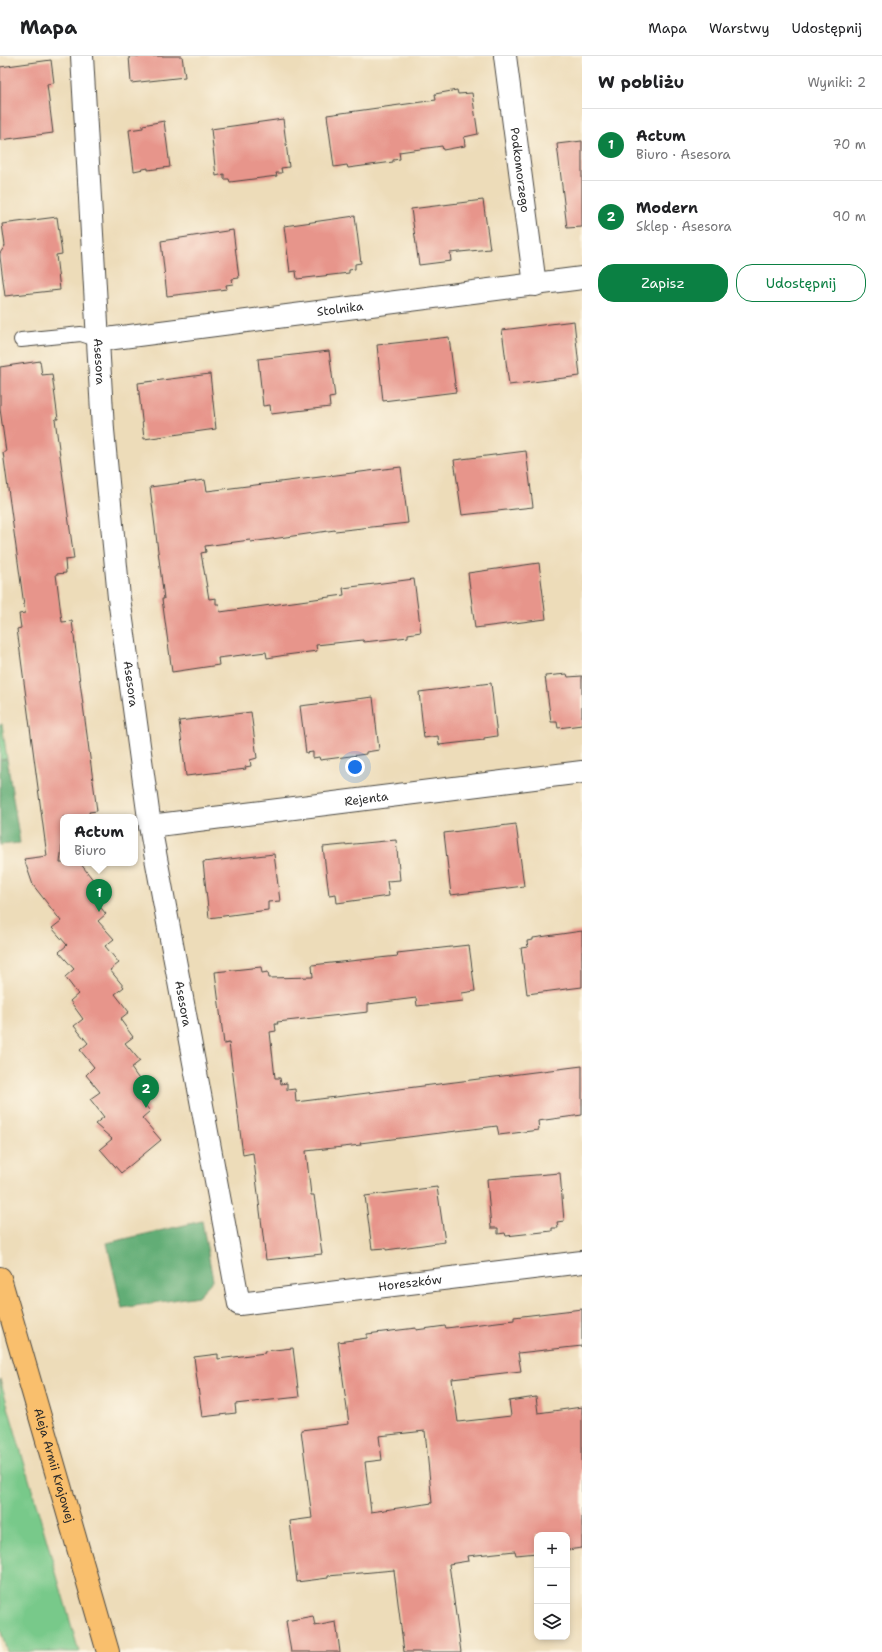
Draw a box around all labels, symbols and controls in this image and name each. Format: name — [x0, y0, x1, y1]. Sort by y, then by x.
text: Mapa — [20, 15, 77, 40]
text: Mapa — [648, 19, 687, 37]
text: Warstwy — [709, 19, 769, 37]
text: Udostępnij — [791, 19, 862, 37]
text: W pobliżu — [598, 71, 684, 93]
text: Wyniki: 2 — [807, 74, 866, 91]
street label: Podkomorzego — [506, 126, 533, 214]
text: Actum — [636, 126, 686, 146]
text: 1 — [608, 136, 614, 153]
text: 70 m — [832, 136, 866, 153]
text: Biuro · Asesora — [636, 146, 731, 163]
text: Modern — [636, 198, 698, 218]
text: 2 — [606, 208, 616, 225]
text: 90 m — [832, 208, 866, 225]
text: Sklep · Asesora — [636, 218, 731, 235]
button: Zapisz — [598, 264, 728, 302]
button: Udostępnij — [736, 264, 866, 302]
street label: Stolnika — [316, 298, 365, 320]
street label: Asesora — [90, 338, 108, 386]
street label: Asesora — [120, 660, 142, 708]
your location — [345, 757, 365, 777]
street label: Rejenta — [343, 788, 390, 810]
popup — [60, 814, 138, 866]
text: Actum — [74, 822, 124, 842]
text: Biuro — [74, 842, 106, 859]
pin: 1 — [86, 879, 112, 912]
street label: Asesora — [171, 979, 195, 1028]
pin: 2 — [133, 1075, 159, 1108]
street label: Horeszków — [377, 1271, 443, 1295]
street label: Aleja Armii Krajowej — [30, 1406, 78, 1525]
map controls — [534, 1532, 570, 1640]
button: + — [534, 1532, 570, 1568]
button: − — [534, 1568, 570, 1604]
button: layers — [534, 1604, 570, 1640]

